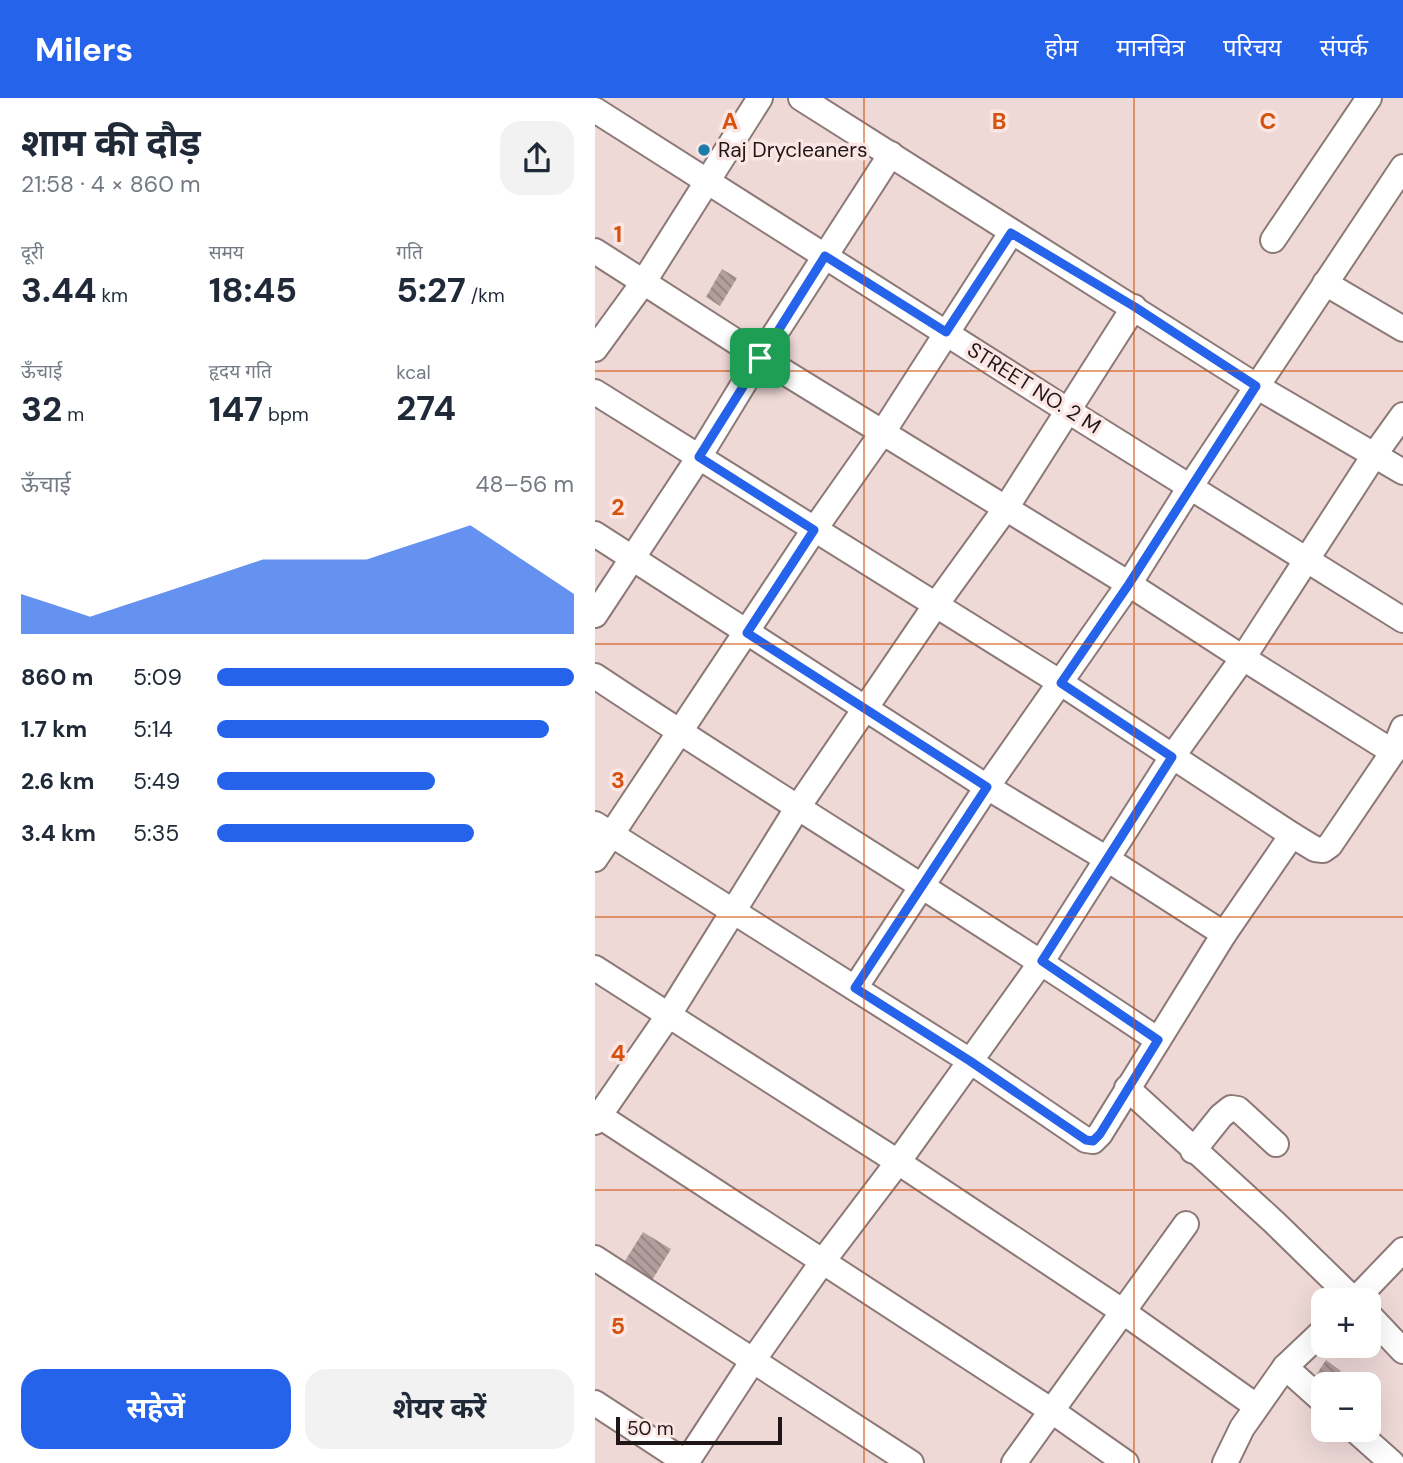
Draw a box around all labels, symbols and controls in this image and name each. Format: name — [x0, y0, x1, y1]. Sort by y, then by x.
text: Milers — [35, 28, 133, 71]
text: होम — [1045, 32, 1078, 63]
text: मानचित्र — [1116, 32, 1185, 63]
text: परिचय — [1223, 32, 1282, 63]
text: संपर्क — [1320, 32, 1368, 63]
text: A — [722, 106, 738, 136]
text: B — [992, 106, 1006, 136]
text: C — [1260, 106, 1276, 136]
text: शाम की दौड़ — [21, 118, 201, 168]
button: share — [500, 121, 574, 195]
place label: Raj Drycleaners — [718, 136, 868, 164]
marker: Raj Drycleaners — [696, 142, 712, 158]
text: 21:58 · 4 × 860 m — [21, 169, 201, 199]
text: 1 — [614, 219, 622, 249]
text: दूरी — [21, 240, 44, 265]
text: समय — [209, 240, 244, 265]
text: गति — [396, 240, 423, 265]
text: 3.44 — [21, 267, 96, 313]
text: 18:45 — [209, 267, 297, 313]
text: 5:27 — [396, 267, 466, 313]
text: km — [96, 283, 128, 308]
text: /km — [466, 283, 505, 308]
pin — [730, 328, 790, 388]
street label: STREET NO. 2 M — [962, 336, 1106, 440]
icon: arrive — [741, 339, 779, 377]
text: ऊँचाई — [21, 359, 62, 384]
text: हृदय गति — [209, 359, 272, 384]
text: kcal — [396, 360, 431, 385]
text: 274 — [396, 385, 456, 431]
text: 32 — [21, 386, 62, 432]
text: 147 — [209, 386, 263, 432]
text: m — [62, 402, 84, 427]
text: bpm — [263, 402, 309, 427]
text: ऊँचाई — [21, 469, 71, 499]
text: 48–56 m — [476, 469, 574, 499]
text: 2 — [611, 492, 625, 522]
text: 860 m — [21, 662, 93, 692]
text: 5:09 — [133, 662, 182, 692]
text: 1.7 km — [21, 714, 87, 744]
text: 5:14 — [133, 714, 173, 744]
text: 3 — [611, 765, 625, 795]
text: 2.6 km — [21, 766, 94, 796]
text: 5:49 — [133, 766, 180, 796]
text: 3.4 km — [21, 818, 96, 848]
text: 5:35 — [133, 818, 179, 848]
text: 4 — [611, 1038, 626, 1068]
map controls — [1311, 1288, 1381, 1442]
button: + — [1311, 1288, 1381, 1358]
text: 5 — [611, 1311, 625, 1341]
button: सहेजें — [21, 1369, 291, 1449]
button: शेयर करें — [305, 1369, 574, 1449]
button: − — [1311, 1372, 1381, 1442]
scale bar — [616, 1414, 782, 1446]
text: 50 m — [627, 1416, 674, 1441]

